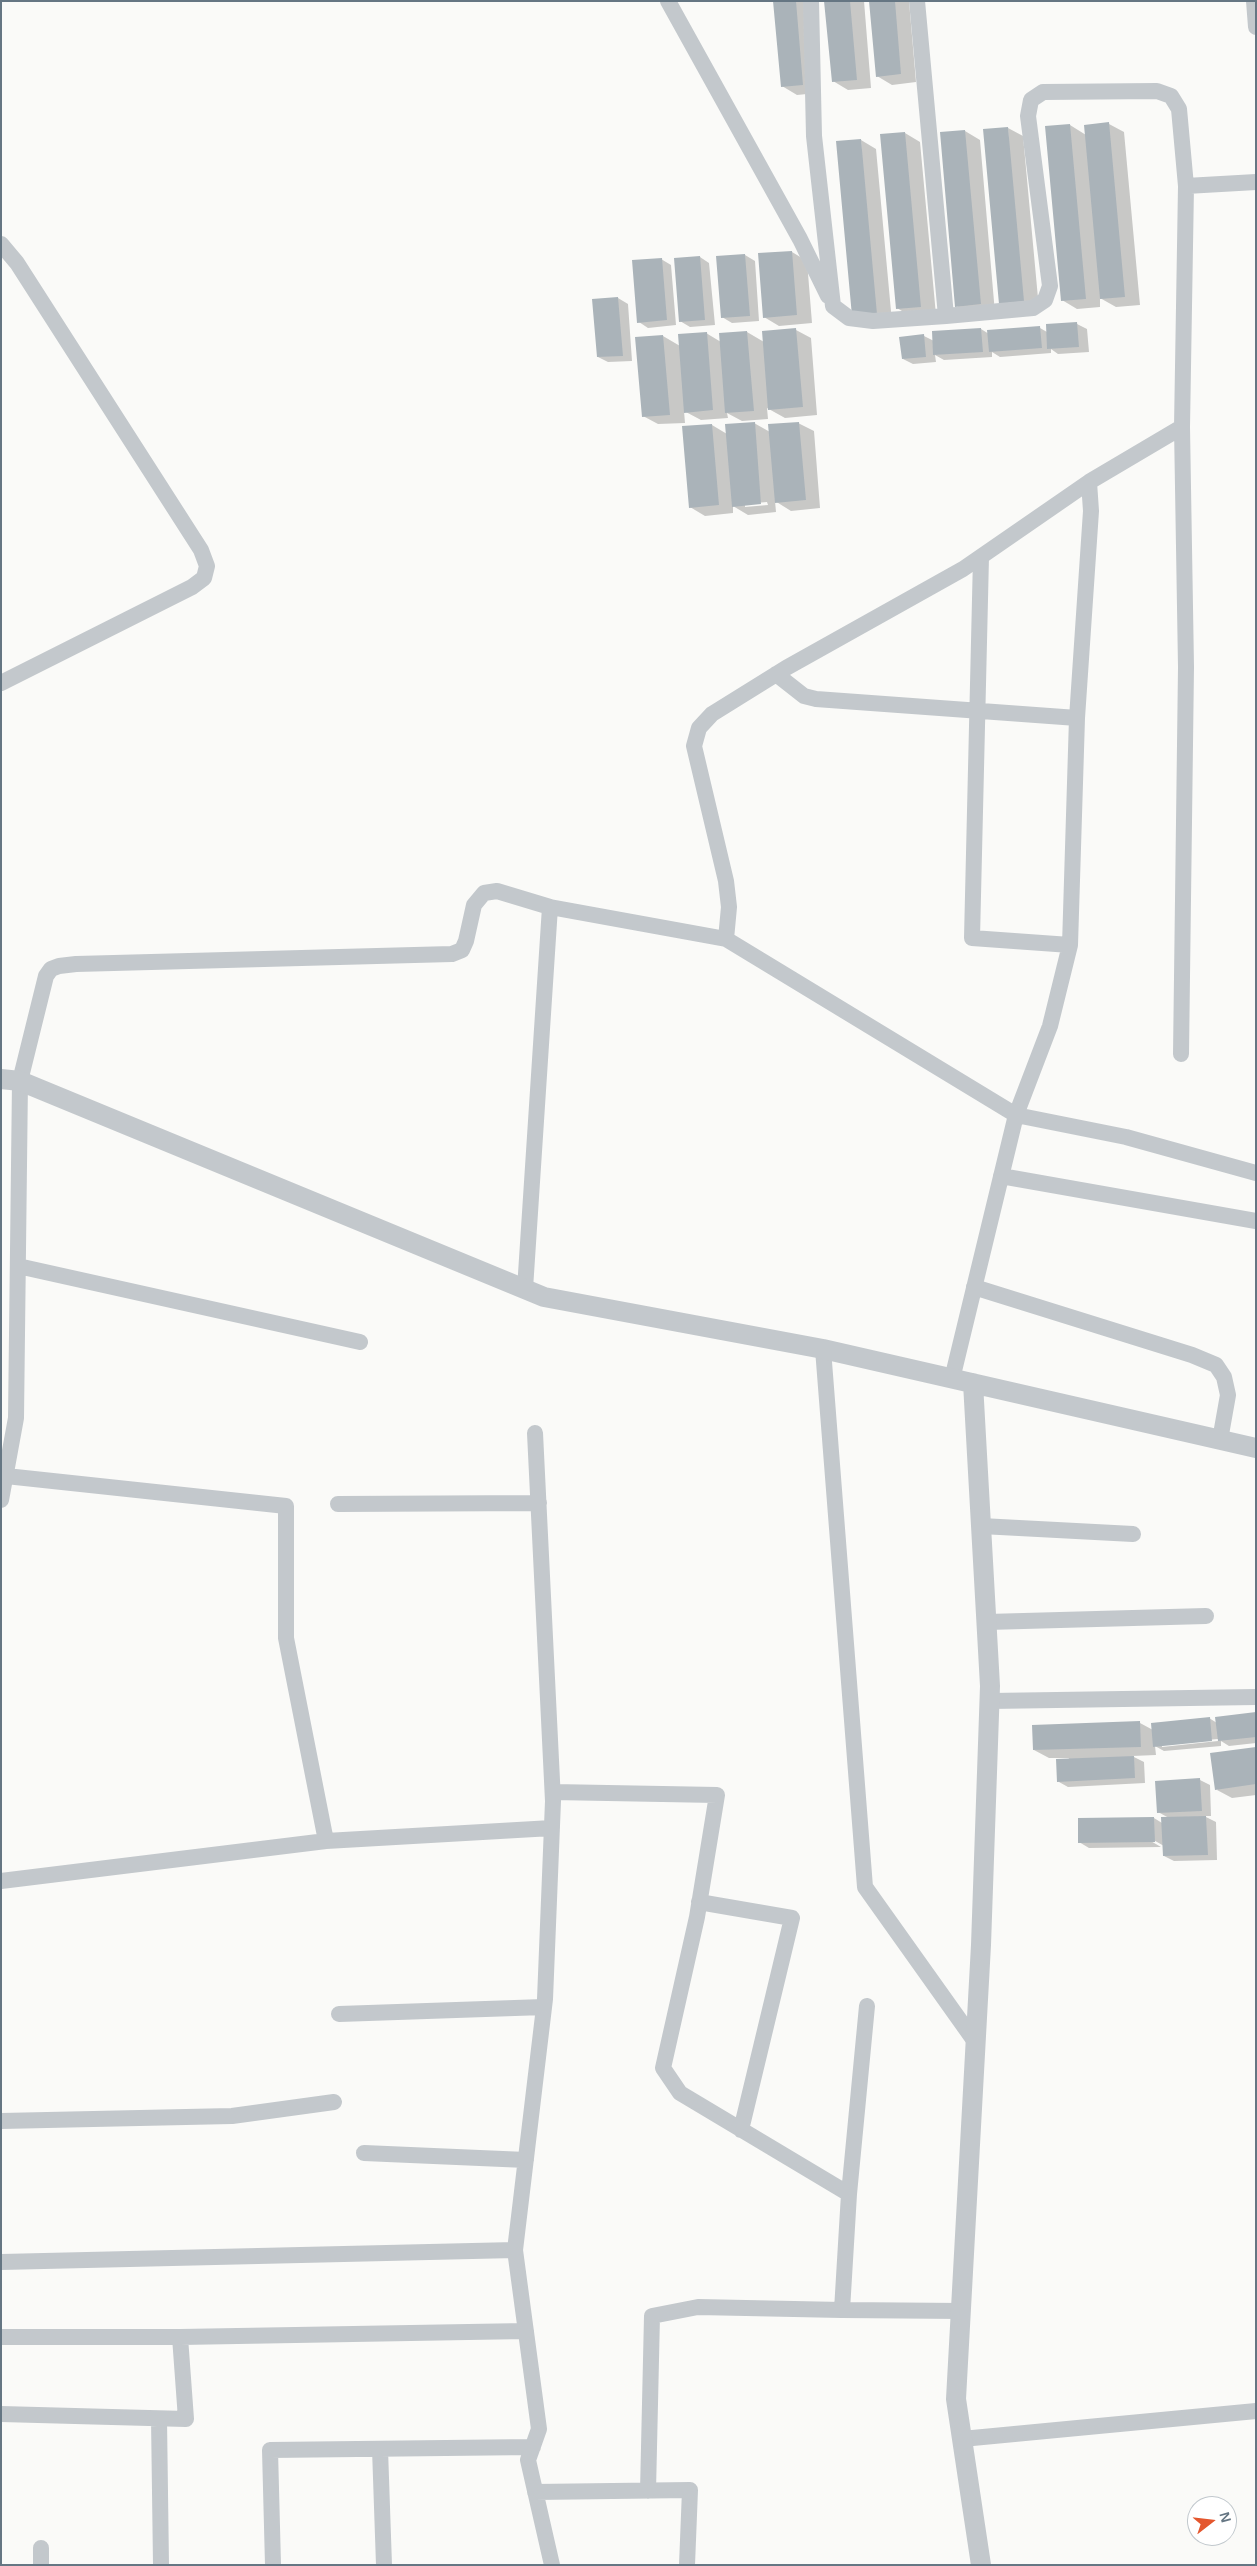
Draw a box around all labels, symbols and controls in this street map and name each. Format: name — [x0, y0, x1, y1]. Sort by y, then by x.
north arrow — [1187, 2496, 1237, 2546]
text: N — [1216, 2510, 1235, 2524]

